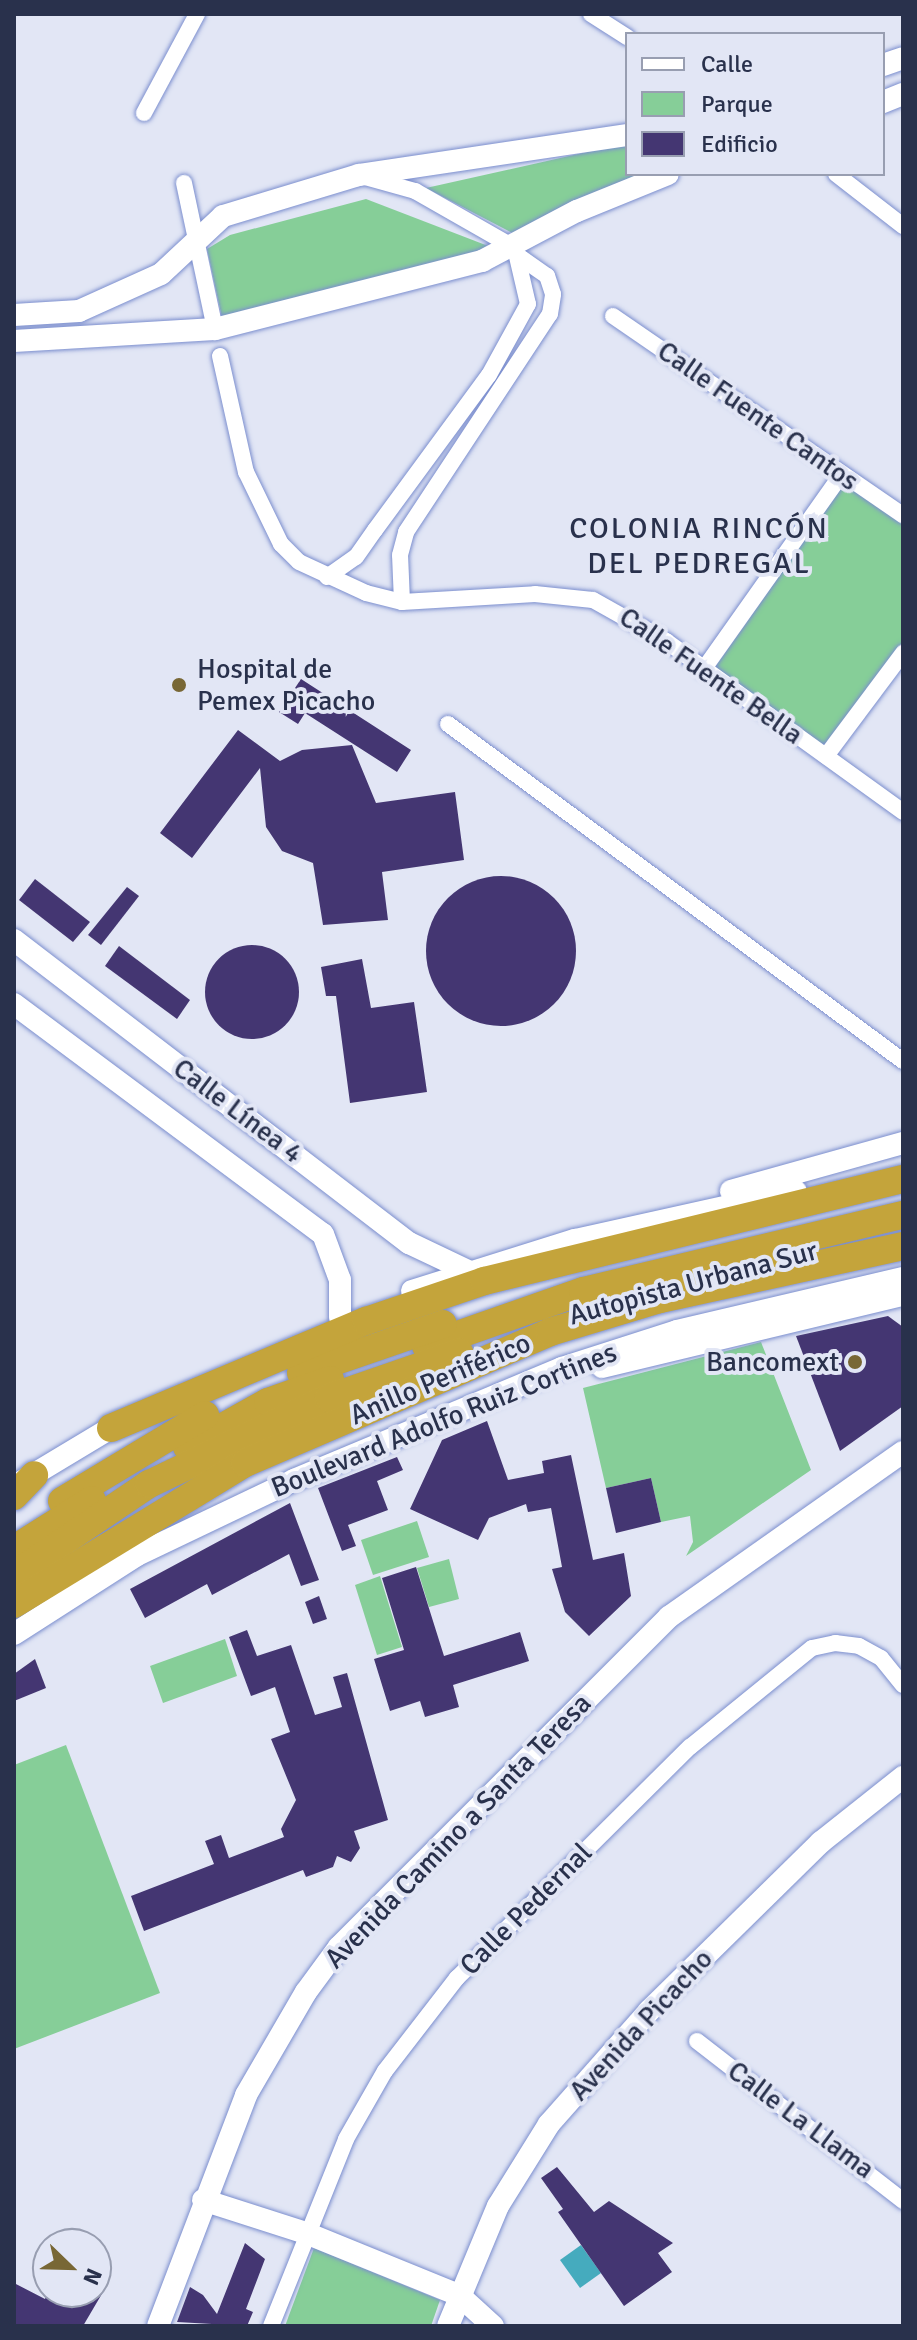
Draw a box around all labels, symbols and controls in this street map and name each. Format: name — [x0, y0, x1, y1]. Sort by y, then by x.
legend — [625, 32, 885, 176]
text: Calle — [701, 49, 753, 79]
text: Parque — [701, 89, 773, 119]
text: Edificio — [701, 129, 778, 159]
street label: Calle Fuente Cantos — [651, 334, 865, 498]
district label: COLONIA RINCÓN DEL PEDREGAL — [569, 511, 829, 582]
street label: Calle Fuente Bella — [613, 600, 809, 752]
place label: Hospital de Pemex Picacho — [197, 652, 375, 718]
marker: Hospital de Pemex Picacho — [168, 674, 190, 696]
street label: Calle Línea 4 — [167, 1051, 309, 1171]
street label: Autopista Urbana Sur — [565, 1234, 821, 1332]
street label: Anillo Periférico — [345, 1326, 535, 1432]
street label: Boulevard Adolfo Ruiz Cortines — [266, 1335, 622, 1505]
place label: Bancomext — [706, 1345, 839, 1379]
marker: Bancomext — [846, 1353, 864, 1371]
street label: Avenida Camino a Santa Teresa — [318, 1687, 598, 1975]
street label: Calle Pedernal — [453, 1836, 599, 1982]
street label: Avenida Picacho — [562, 1942, 720, 2108]
street label: Calle La Llama — [721, 2054, 881, 2186]
north arrow — [32, 2228, 112, 2308]
text: N — [77, 2264, 108, 2289]

